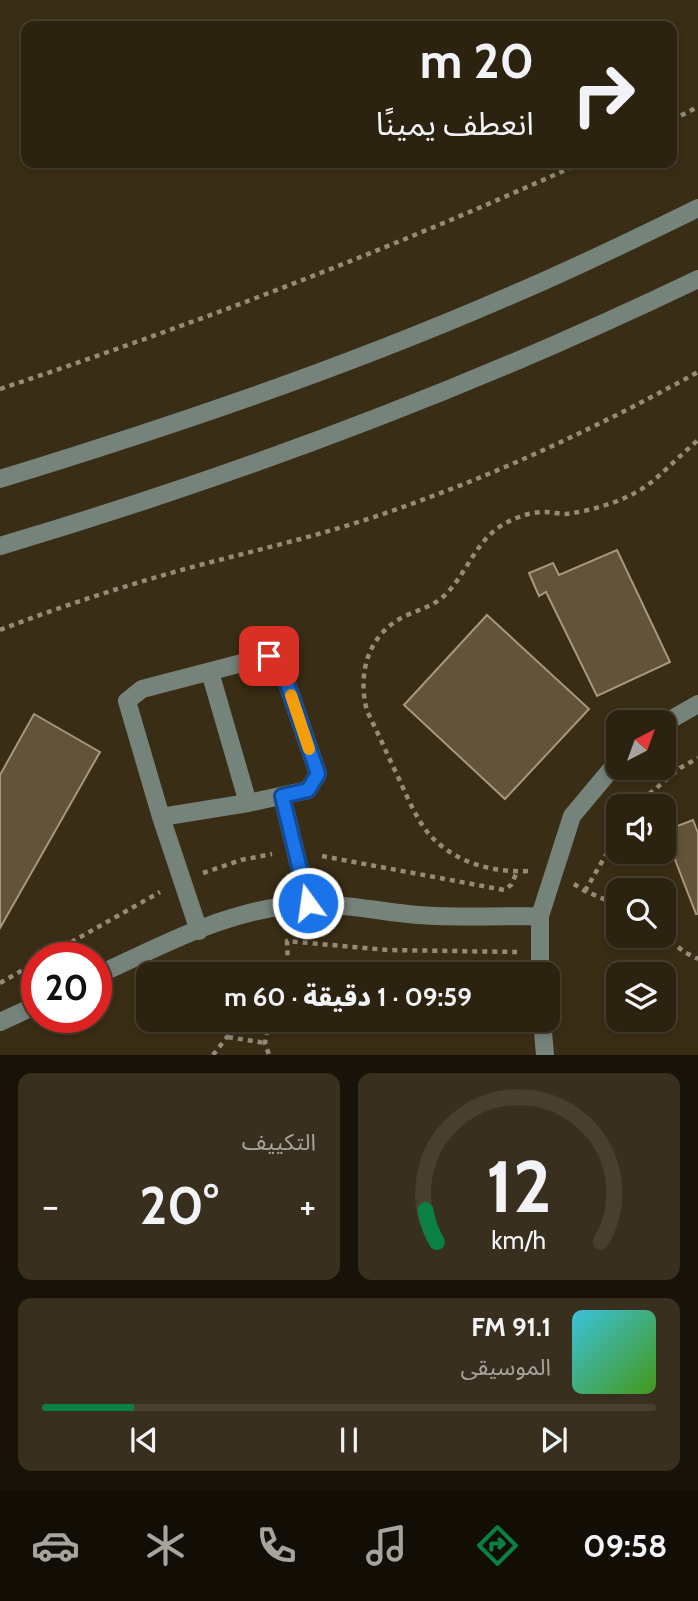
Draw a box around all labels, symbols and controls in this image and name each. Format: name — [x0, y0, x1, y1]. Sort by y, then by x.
text: 20 m — [420, 31, 534, 90]
icon: right — [558, 49, 649, 140]
text: انعطف يمينًا — [376, 104, 534, 143]
pin — [239, 626, 299, 686]
icon: arrive — [250, 637, 288, 675]
north arrow — [606, 710, 676, 780]
map controls — [606, 710, 676, 1032]
button: sound — [606, 794, 676, 864]
position arrow — [271, 866, 345, 940]
button: search — [606, 878, 676, 948]
speed limit sign: 20 — [21, 942, 112, 1033]
button: layers — [606, 962, 676, 1032]
text: 09:59 · 1 دقيقة · 60 m — [224, 981, 472, 1013]
text: التكييف — [242, 1128, 316, 1156]
text: 12 — [486, 1143, 552, 1231]
text: 20° — [139, 1174, 219, 1237]
text: − — [42, 1182, 59, 1229]
text: + — [299, 1182, 316, 1229]
text: km/h — [492, 1225, 546, 1255]
text: 91.1 FM — [471, 1311, 551, 1343]
text: الموسيقى — [460, 1353, 551, 1381]
icon: previous — [125, 1421, 163, 1459]
icon: pause — [330, 1421, 368, 1459]
icon: next — [535, 1421, 573, 1459]
icon: car — [31, 1521, 80, 1570]
icon: climate — [141, 1521, 190, 1570]
icon: phone — [252, 1521, 301, 1570]
icon: music — [362, 1521, 411, 1570]
icon: directions — [473, 1521, 522, 1570]
text: 09:58 — [583, 1526, 667, 1565]

